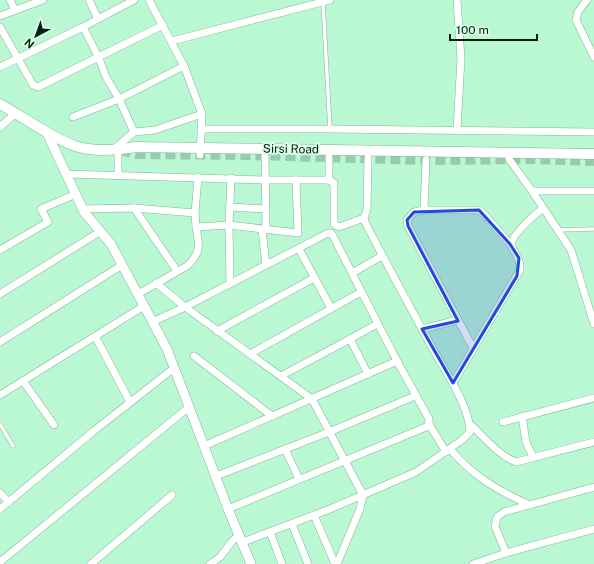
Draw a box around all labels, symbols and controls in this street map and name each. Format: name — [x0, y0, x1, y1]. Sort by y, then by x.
north arrow — [16, 16, 56, 56]
scale bar — [450, 16, 537, 42]
text: 100 m — [456, 23, 489, 37]
text: N — [22, 36, 37, 51]
street label: Sirsi Road — [263, 142, 319, 156]

